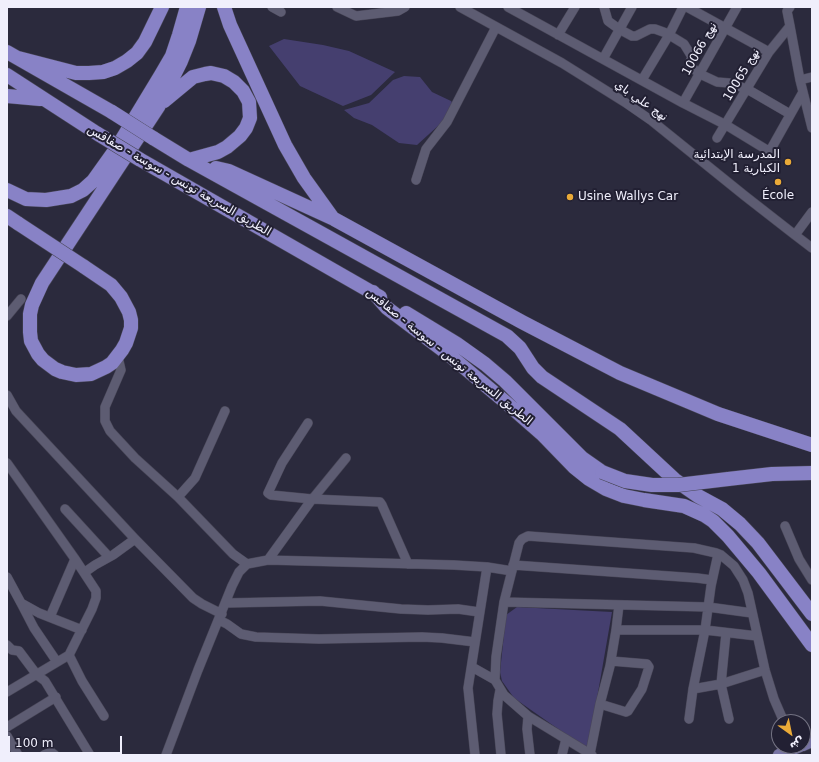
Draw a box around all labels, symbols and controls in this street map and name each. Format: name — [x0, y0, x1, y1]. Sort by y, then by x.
street label: نهج 10066 — [679, 20, 721, 78]
street label: نهج 10065 — [721, 46, 763, 104]
street label: نهج علي باي — [612, 77, 670, 125]
street label: الطريق السريعة تونس - سوسة - صفاقس — [84, 122, 274, 240]
place label: المدرسة الإبتدائية الكبارية 1 — [694, 148, 780, 176]
marker: المدرسة الإبتدائية الكبارية 1 — [783, 157, 793, 167]
marker: École — [773, 177, 783, 187]
place label: École — [762, 189, 794, 203]
place label: Usine Wallys Car — [578, 190, 678, 204]
marker: Usine Wallys Car — [565, 192, 575, 202]
street label: الطريق السريعة تونس - سوسة - صفاقس — [363, 285, 535, 429]
north arrow — [771, 714, 811, 754]
scale bar — [10, 728, 124, 754]
text: ش — [787, 734, 807, 753]
text: 100 m — [15, 736, 53, 750]

